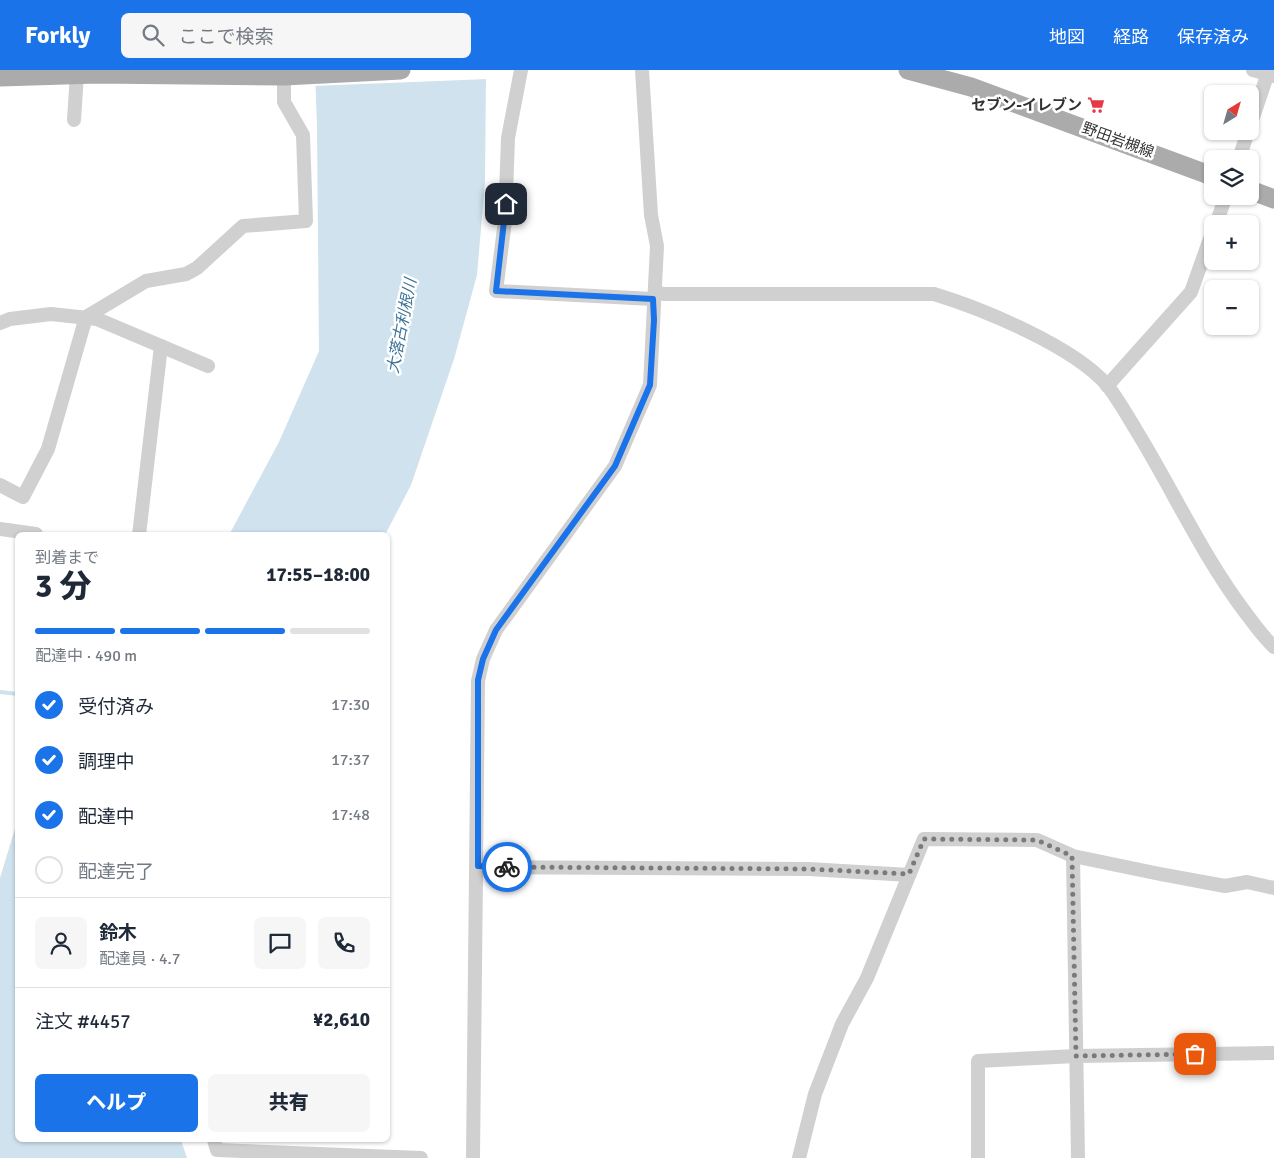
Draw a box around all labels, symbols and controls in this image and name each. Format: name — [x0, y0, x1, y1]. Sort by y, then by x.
search box — [121, 13, 471, 58]
text: Forkly — [25, 20, 91, 50]
icon: search — [139, 21, 167, 49]
text: ここで検索 — [179, 25, 274, 49]
text: 地図 — [1049, 26, 1085, 48]
text: 経路 — [1113, 26, 1149, 48]
text: 保存済み — [1177, 26, 1249, 48]
north arrow — [1204, 85, 1259, 140]
map controls — [1204, 85, 1259, 335]
supermarket icon: セブン-イレブン — [1086, 95, 1106, 115]
place label: セブン-イレブン — [971, 96, 1082, 114]
street label: 野田岩槻線 — [1080, 119, 1156, 161]
button: layers — [1204, 150, 1259, 205]
pin — [485, 183, 527, 225]
icon: home — [492, 190, 520, 218]
button: + — [1204, 215, 1259, 270]
water label: 大落古利根川 — [383, 275, 421, 375]
button: − — [1204, 280, 1259, 335]
text: 到着まで — [35, 548, 99, 568]
text: 17:55–18:00 — [266, 563, 370, 587]
text: 3 分 — [35, 567, 91, 606]
text: 配達中 · 490 m — [35, 646, 137, 666]
icon: check — [35, 691, 63, 719]
text: 受付済み — [78, 695, 154, 719]
text: 17:30 — [331, 695, 370, 715]
icon: check — [35, 746, 63, 774]
text: 調理中 — [78, 750, 135, 774]
text: 17:37 — [331, 750, 370, 770]
icon: check — [35, 801, 63, 829]
text: 配達中 — [78, 805, 135, 829]
text: 17:48 — [331, 805, 370, 825]
courier — [482, 842, 532, 892]
icon: bike — [493, 853, 521, 881]
text: 配達完了 — [78, 860, 154, 884]
button: person — [35, 917, 87, 969]
button: chat — [254, 917, 306, 969]
button: phone — [318, 917, 370, 969]
text: 鈴木 — [99, 921, 137, 945]
text: 配達員 · 4.7 — [99, 949, 180, 969]
text: ¥2,610 — [313, 1008, 370, 1032]
text: 注文 #4457 — [35, 1010, 130, 1034]
pin — [1174, 1033, 1216, 1075]
icon: bag — [1181, 1040, 1209, 1068]
button: ヘルプ — [35, 1074, 198, 1132]
button: 共有 — [208, 1074, 370, 1132]

